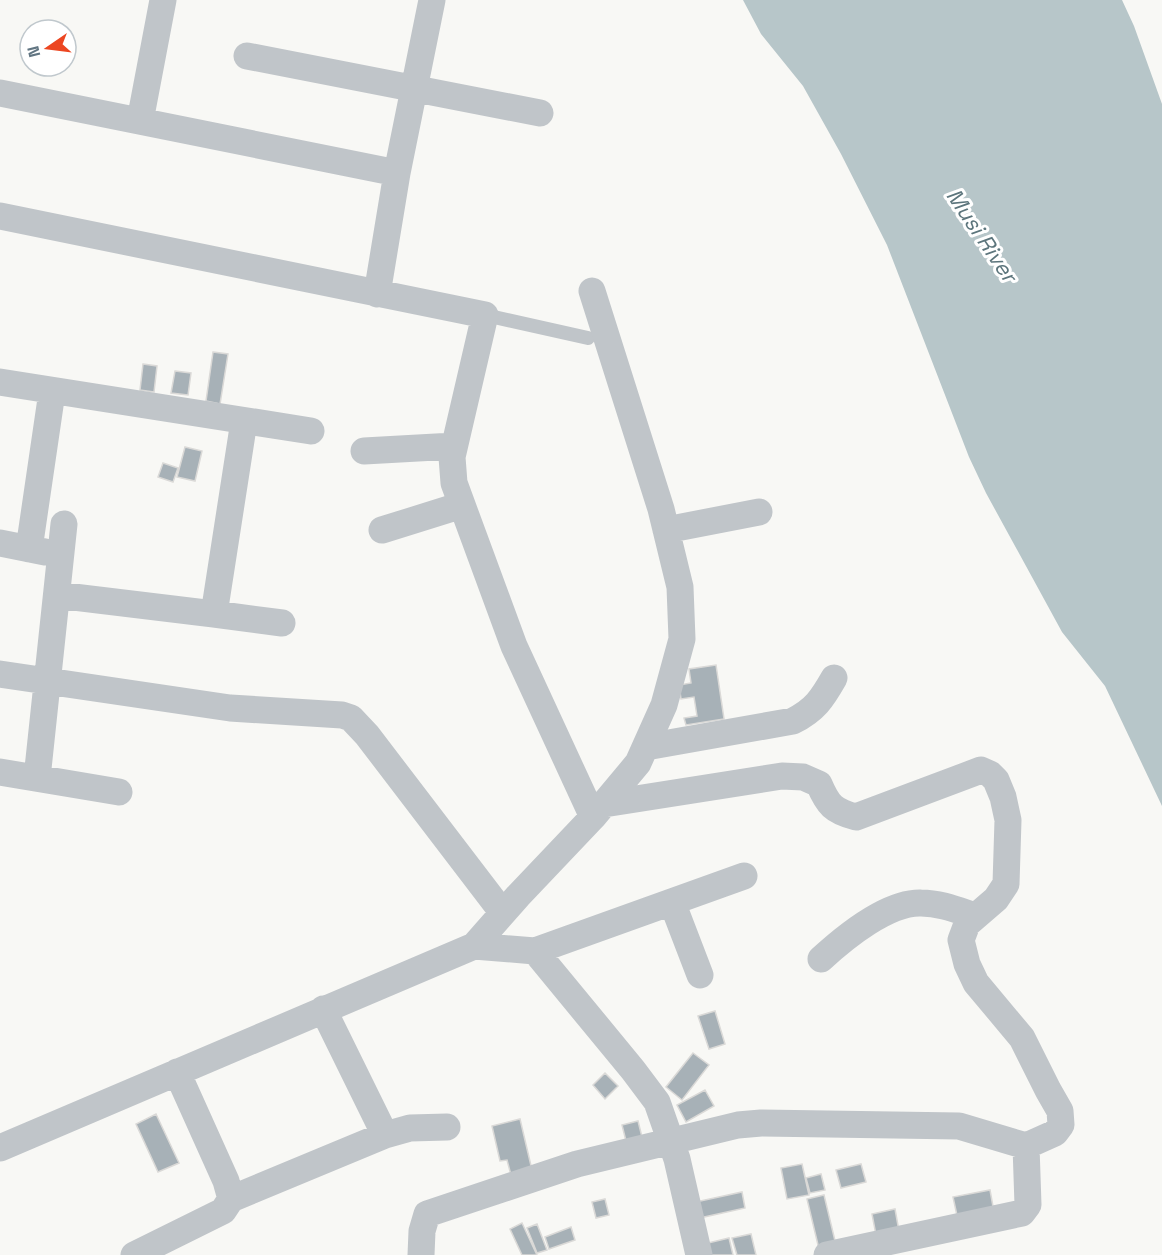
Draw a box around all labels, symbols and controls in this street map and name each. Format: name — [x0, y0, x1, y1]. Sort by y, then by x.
north arrow — [18, 18, 78, 78]
text: N — [22, 44, 45, 59]
water label: Musi River — [940, 183, 1025, 289]

